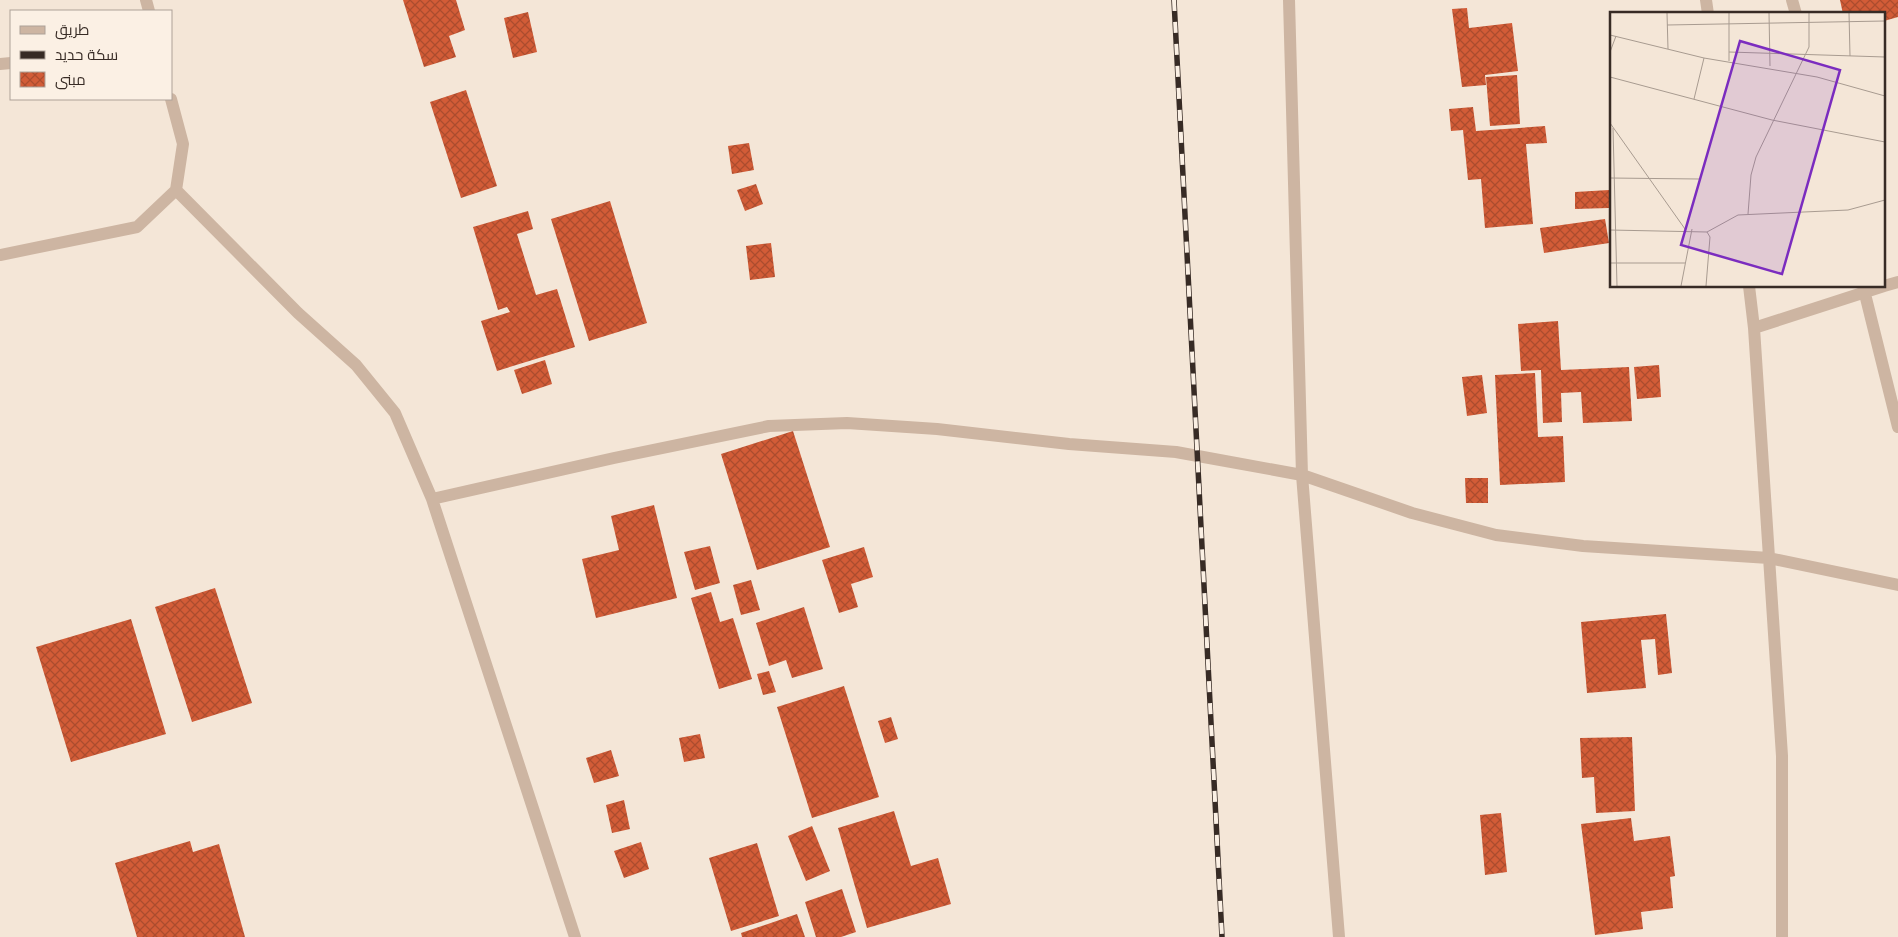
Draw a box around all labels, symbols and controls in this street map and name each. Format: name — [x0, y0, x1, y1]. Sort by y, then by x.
legend — [10, 10, 172, 100]
inset map — [1610, 12, 1886, 288]
text: طريق — [55, 20, 89, 40]
text: سكة حديد — [55, 45, 118, 64]
text: مبنى — [55, 70, 86, 90]

